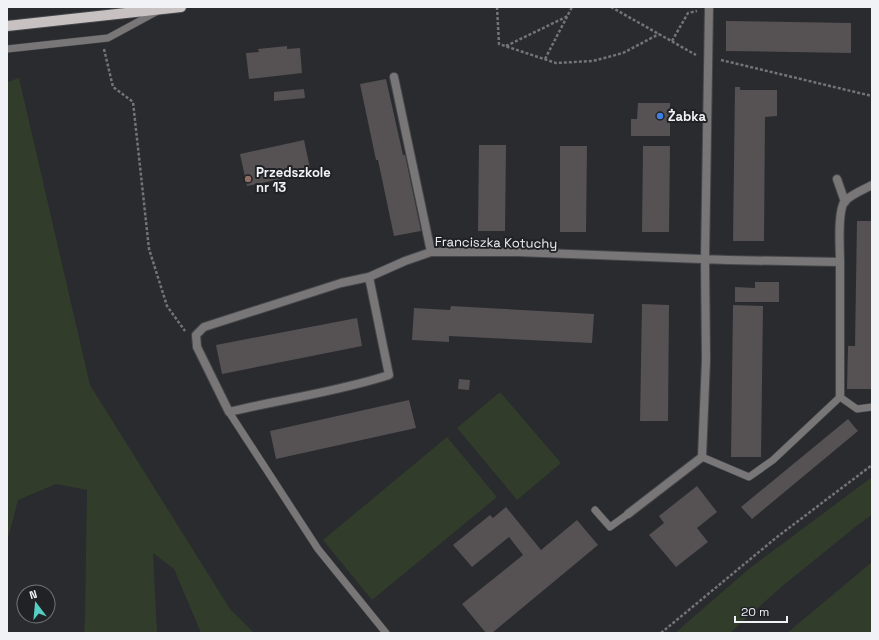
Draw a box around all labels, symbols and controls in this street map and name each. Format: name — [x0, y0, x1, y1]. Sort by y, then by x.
place label: Żabka — [668, 108, 706, 125]
marker: Żabka — [655, 111, 665, 121]
place label: Przedszkole nr 13 — [256, 164, 331, 196]
marker: Przedszkole nr 13 — [243, 174, 253, 184]
street label: Franciszka Kotuchy — [435, 233, 557, 252]
north arrow — [16, 584, 56, 624]
text: N — [28, 587, 39, 602]
scale bar — [735, 598, 787, 624]
text: 20 m — [741, 604, 769, 620]

